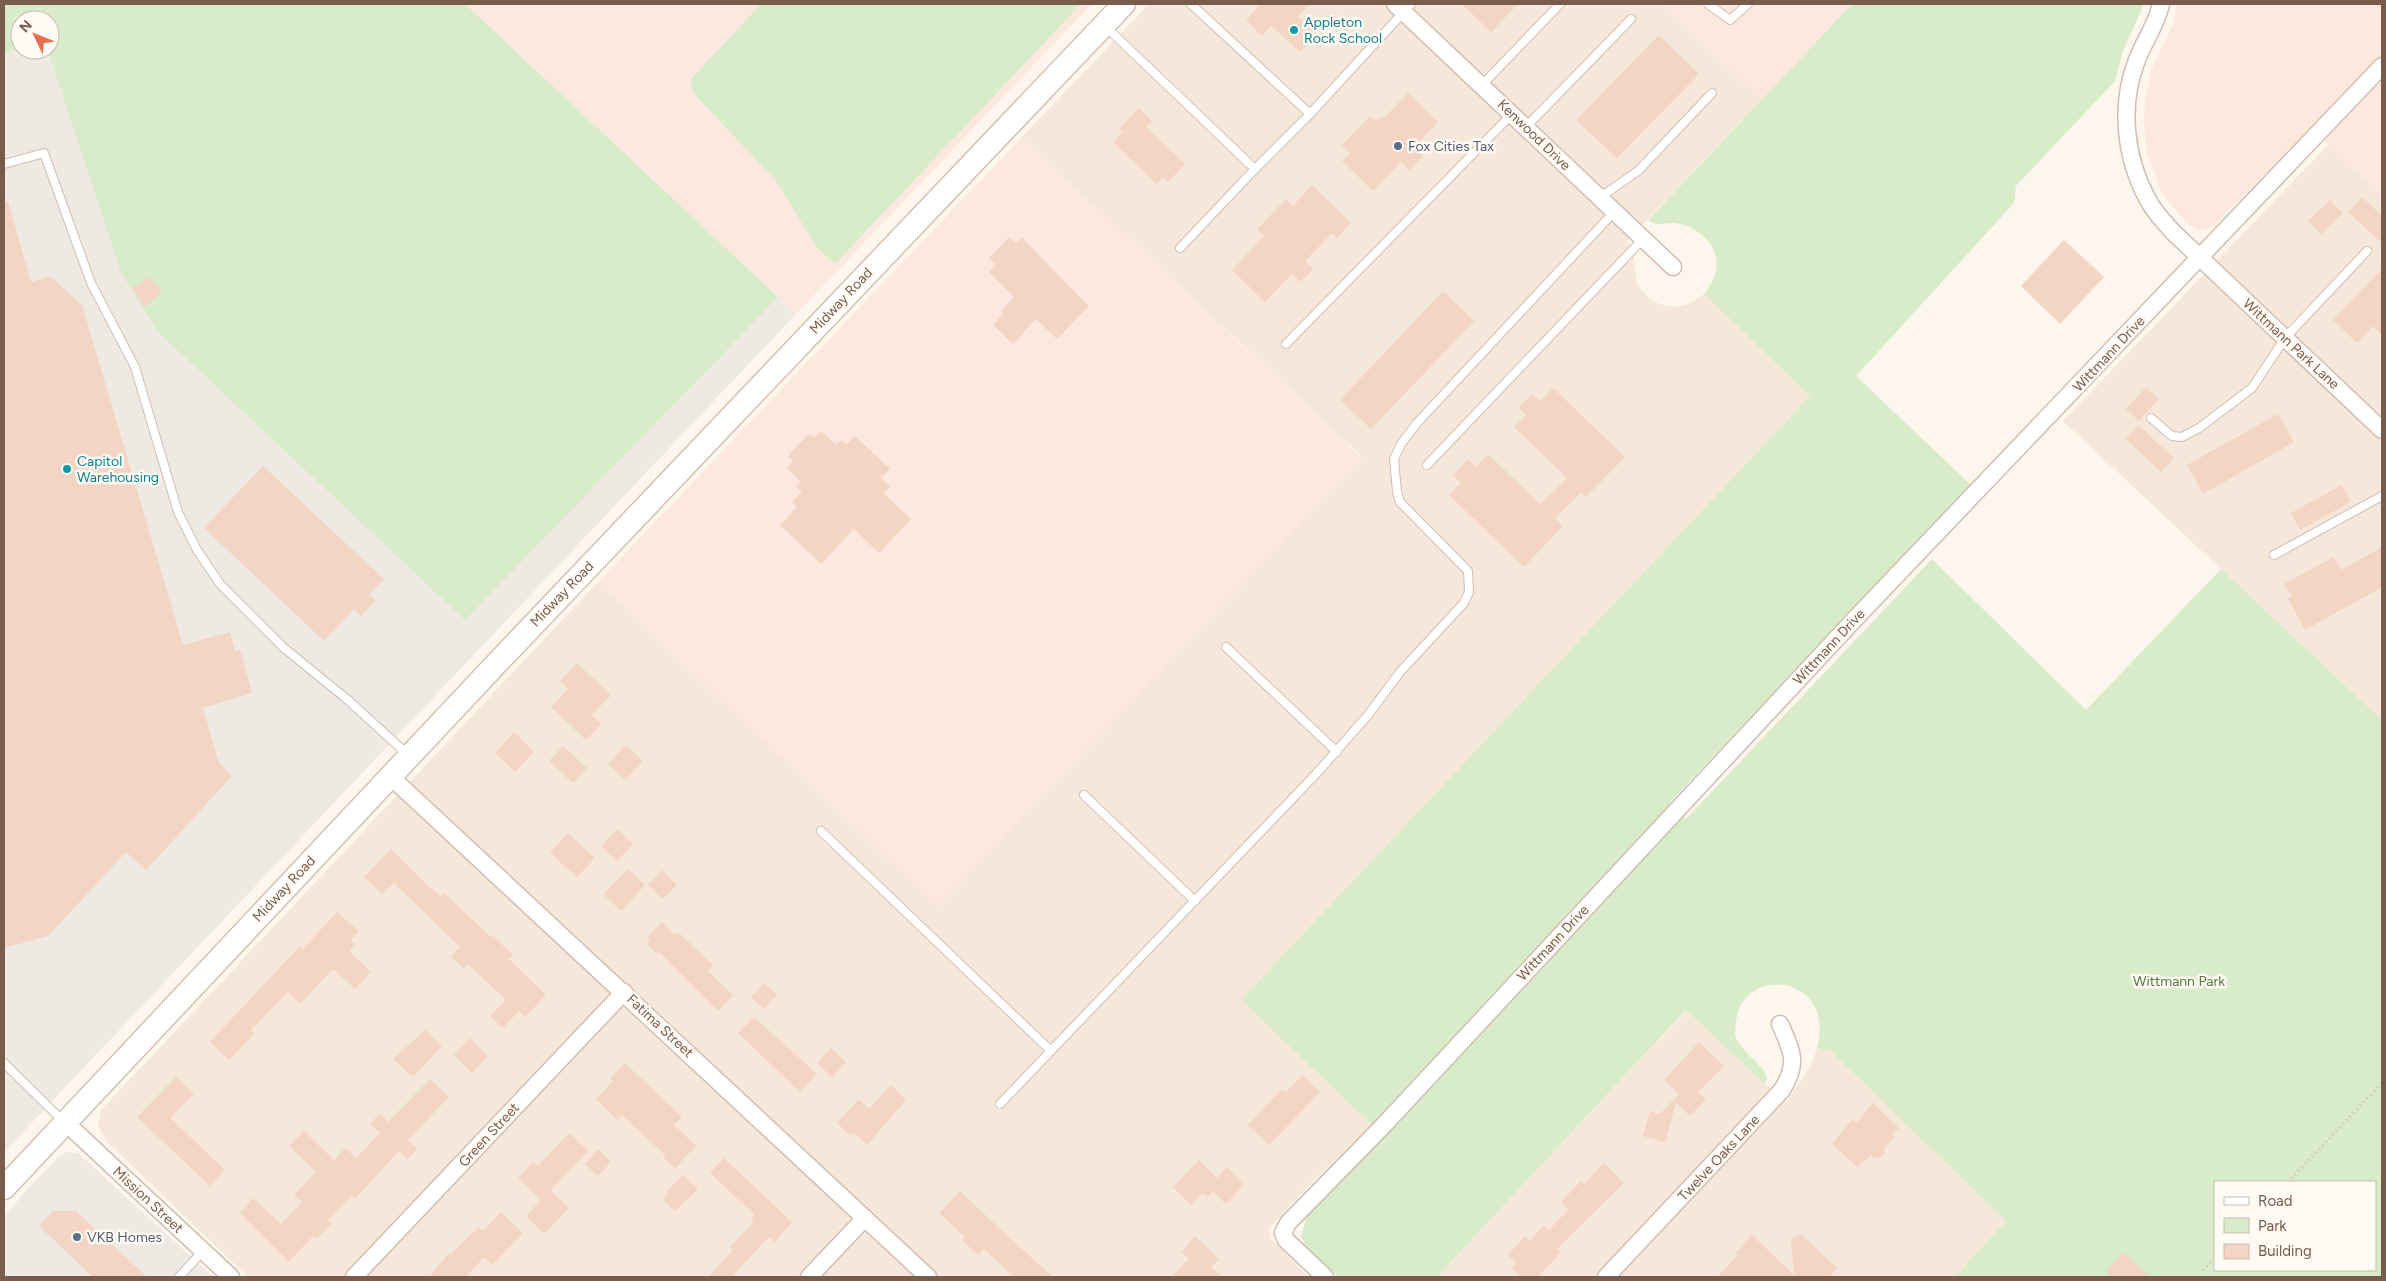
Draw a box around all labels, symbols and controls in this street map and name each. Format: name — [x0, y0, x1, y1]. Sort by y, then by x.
north arrow — [10, 10, 60, 60]
place label: Appleton Rock School — [1304, 14, 1382, 47]
text: N — [16, 17, 36, 36]
marker: Appleton Rock School — [1288, 24, 1300, 36]
street label: Kenwood Drive — [1494, 96, 1574, 174]
place label: Fox Cities Tax — [1408, 138, 1494, 155]
marker: Fox Cities Tax — [1392, 140, 1404, 152]
street label: Midway Road — [806, 264, 876, 338]
street label: Wittmann Park Lane — [2239, 295, 2343, 393]
street label: Wittmann Drive — [2069, 312, 2149, 396]
place label: Capitol Warehousing — [77, 453, 159, 486]
marker: Capitol Warehousing — [61, 463, 73, 475]
street label: Midway Road — [527, 558, 597, 630]
street label: Wittmann Drive — [1789, 605, 1869, 689]
street label: Midway Road — [249, 852, 319, 926]
street label: Wittmann Drive — [1513, 901, 1593, 985]
park label: Wittmann Park — [2133, 973, 2225, 990]
street label: Fatima Street — [623, 991, 697, 1061]
street label: Green Street — [455, 1100, 523, 1170]
street label: Twelve Oaks Lane — [1675, 1111, 1764, 1205]
street label: Mission Street — [109, 1163, 187, 1237]
legend — [2214, 1181, 2376, 1271]
text: Road — [2258, 1192, 2293, 1210]
text: Park — [2258, 1217, 2287, 1235]
place label: VKB Homes — [87, 1229, 162, 1246]
marker: VKB Homes — [71, 1231, 83, 1243]
text: Building — [2258, 1242, 2312, 1260]

